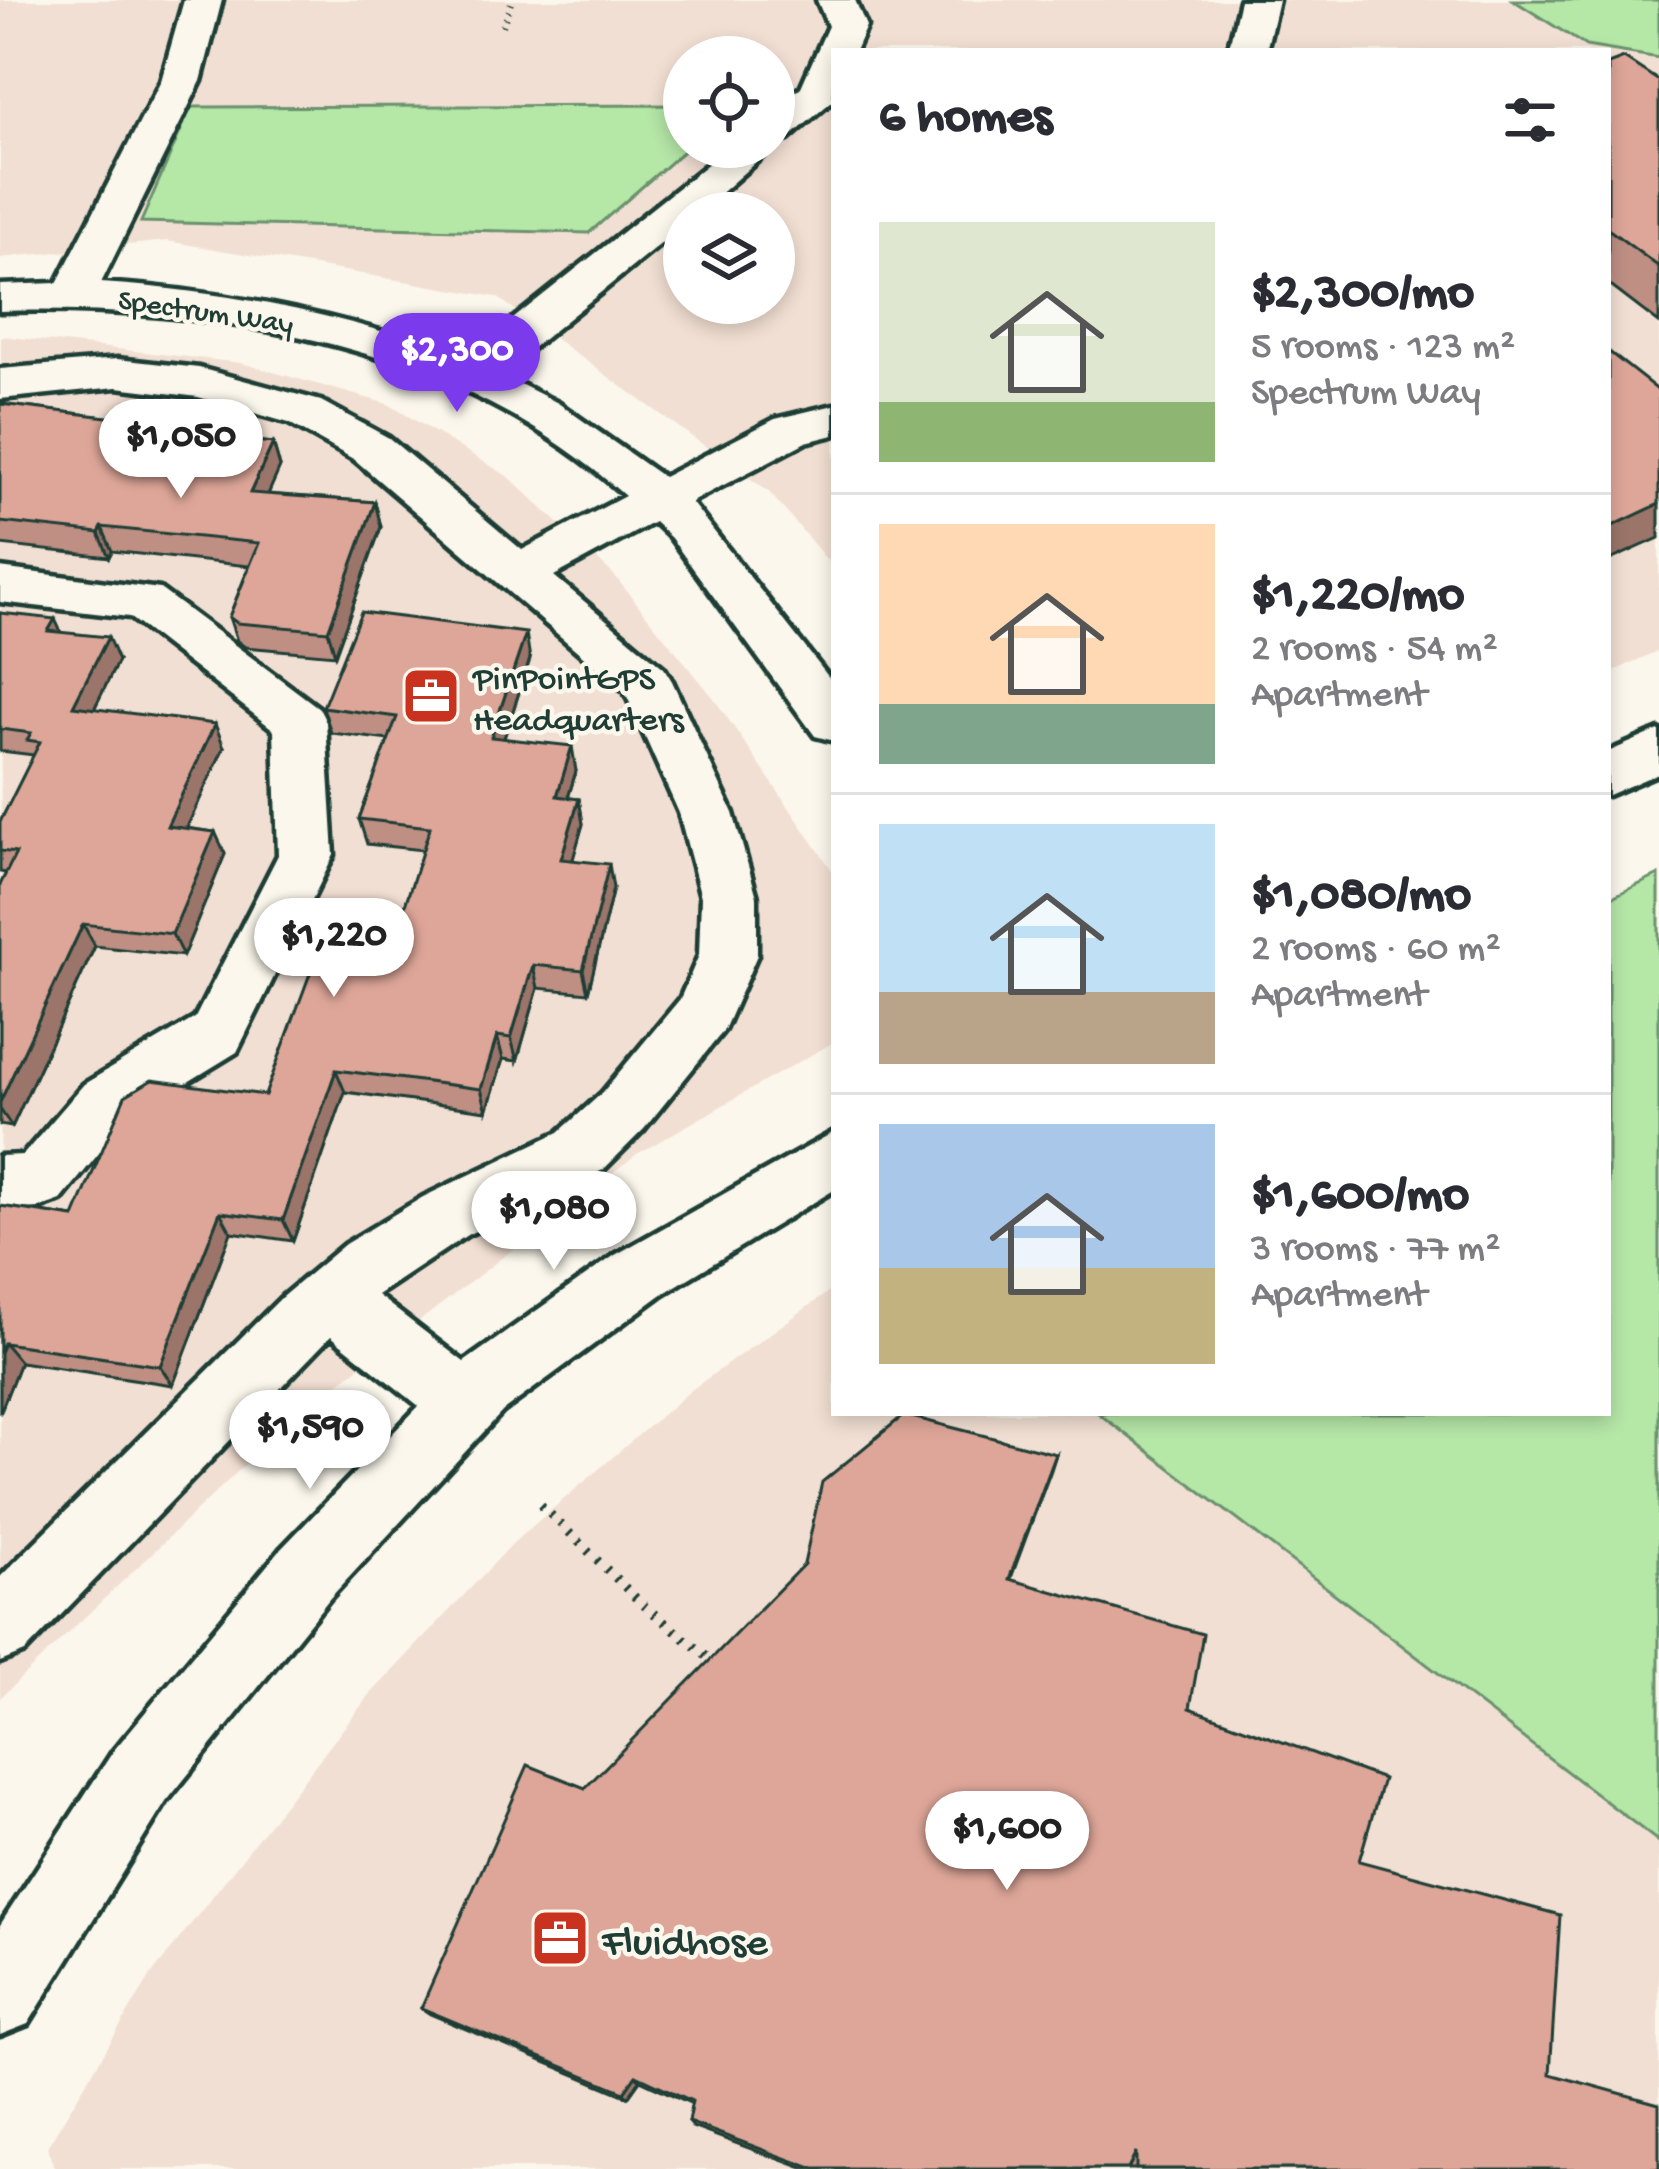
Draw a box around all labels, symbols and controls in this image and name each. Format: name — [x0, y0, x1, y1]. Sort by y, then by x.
map controls — [663, 36, 795, 324]
button: locate — [663, 36, 795, 168]
icon: filters — [1497, 87, 1563, 153]
text: 6 homes — [879, 90, 1052, 150]
button: layers — [663, 192, 795, 324]
text: $2,300/mo — [1251, 266, 1474, 326]
icon: home — [975, 270, 1119, 414]
street label: Spectrum Way — [115, 285, 295, 344]
pin: $2,300 — [359, 313, 555, 415]
text: 5 rooms · 123 m² — [1251, 326, 1515, 372]
text: $2,300 — [400, 329, 514, 375]
text: Spectrum Way — [1251, 372, 1481, 418]
pin: $1,050 — [83, 399, 279, 501]
text: $1,050 — [126, 415, 236, 461]
text: $1,220/mo — [1251, 568, 1464, 628]
icon: home — [975, 572, 1119, 716]
text: 2 rooms · 54 m² — [1251, 628, 1498, 674]
place label: PinPointGPS Headquarters — [472, 660, 685, 744]
office icon: PinPointGPS Headquarters — [400, 665, 462, 727]
text: Apartment — [1251, 674, 1427, 720]
text: $1,080/mo — [1251, 868, 1471, 928]
icon: home — [975, 872, 1119, 1016]
pin: $1,220 — [236, 898, 432, 1000]
text: $1,220 — [281, 914, 387, 960]
text: 2 rooms · 60 m² — [1251, 928, 1501, 974]
text: Apartment — [1251, 974, 1427, 1020]
text: $1,600/mo — [1251, 1168, 1469, 1228]
pin: $1,080 — [456, 1171, 652, 1273]
icon: home — [975, 1172, 1119, 1316]
text: $1,080 — [498, 1187, 610, 1233]
text: 3 rooms · 77 m² — [1251, 1228, 1500, 1274]
text: Apartment — [1251, 1274, 1427, 1320]
pin: $1,590 — [212, 1390, 408, 1492]
text: $1,590 — [256, 1406, 364, 1452]
pin: $1,600 — [909, 1791, 1105, 1893]
text: $1,600 — [952, 1807, 1062, 1853]
office icon: Fluidhose — [529, 1907, 591, 1969]
place label: Fluidhose — [601, 1921, 769, 1970]

